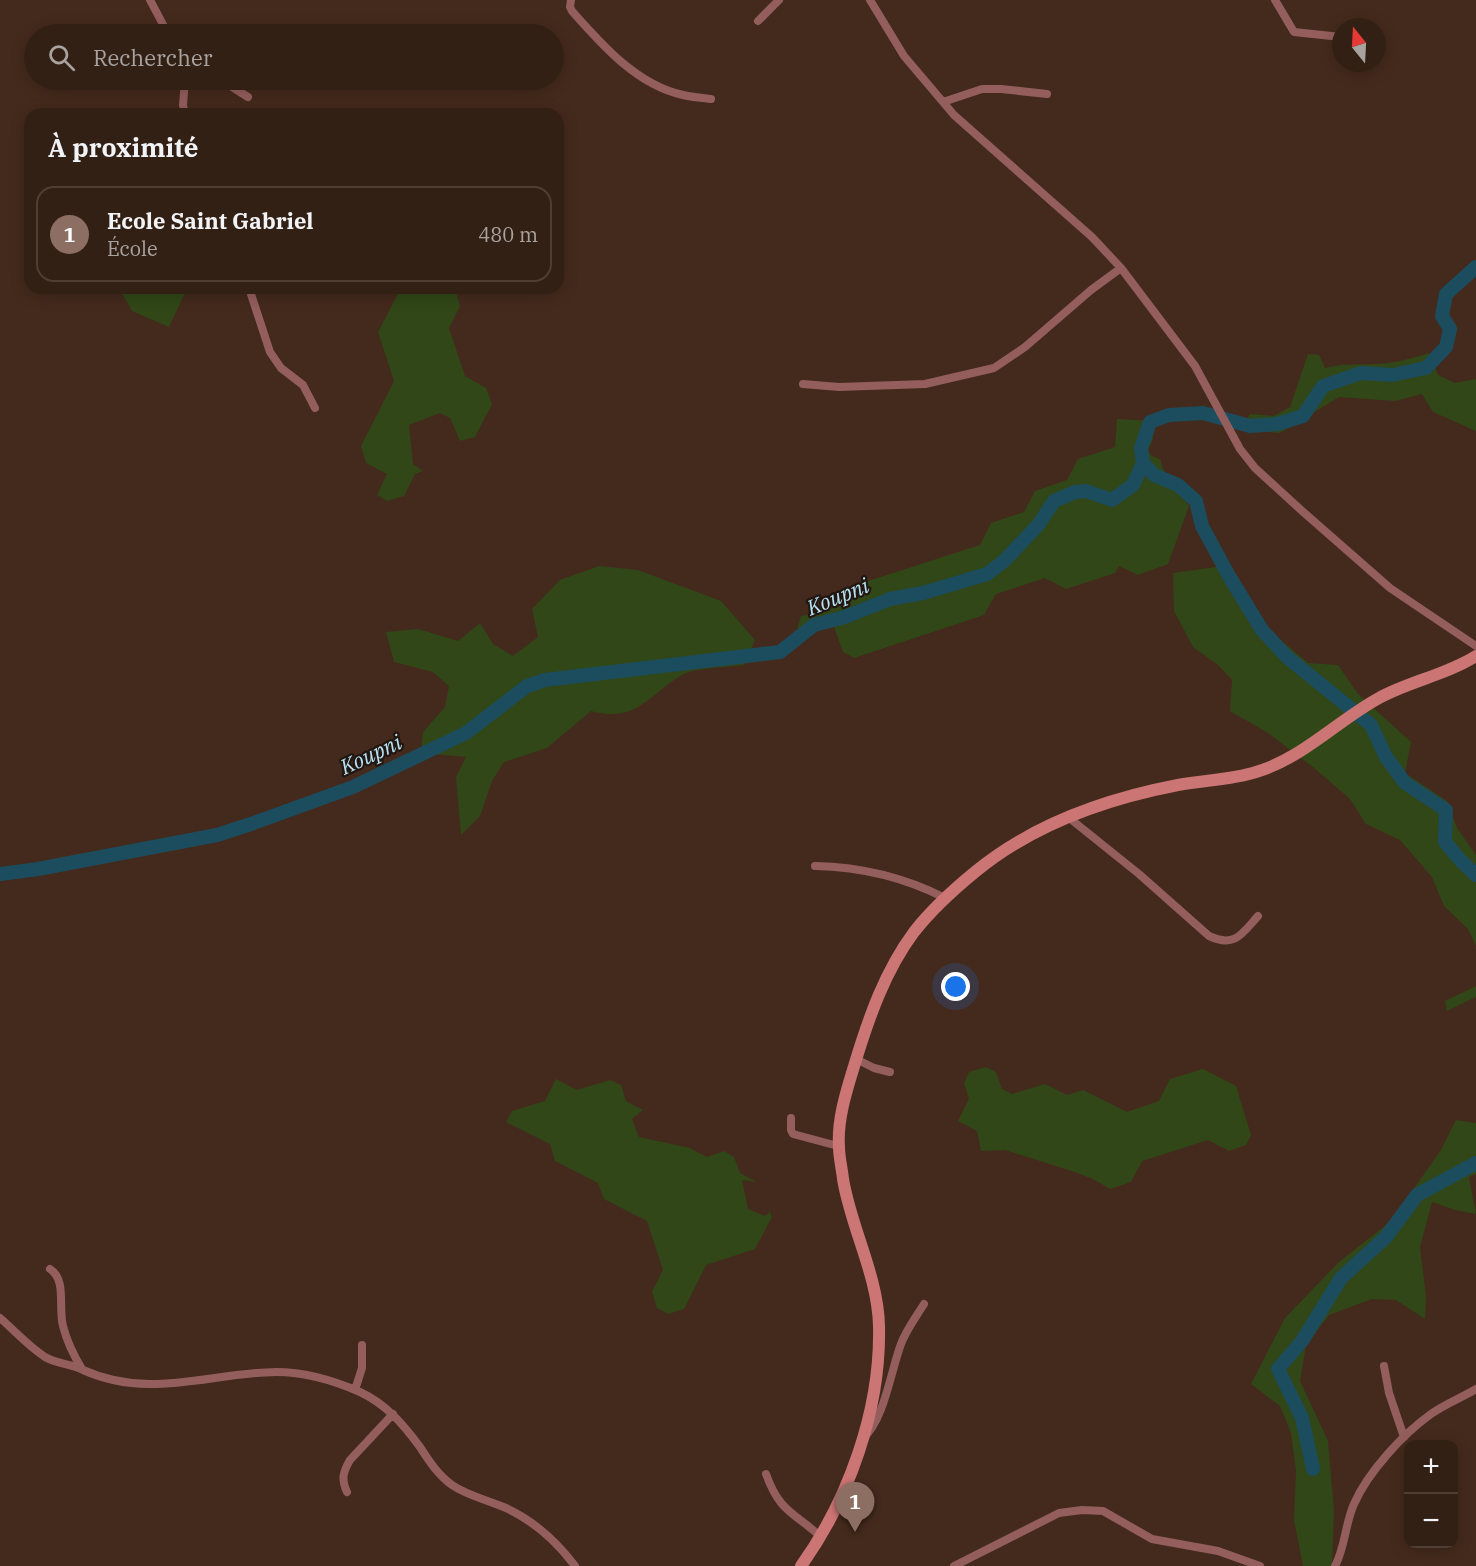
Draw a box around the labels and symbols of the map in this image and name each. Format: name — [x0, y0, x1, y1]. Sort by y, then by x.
north arrow — [1332, 18, 1386, 72]
water label: Koupni — [801, 571, 874, 622]
water label: Koupni — [334, 727, 407, 781]
your location — [941, 972, 970, 1001]
pin: 1 — [836, 1482, 874, 1532]

